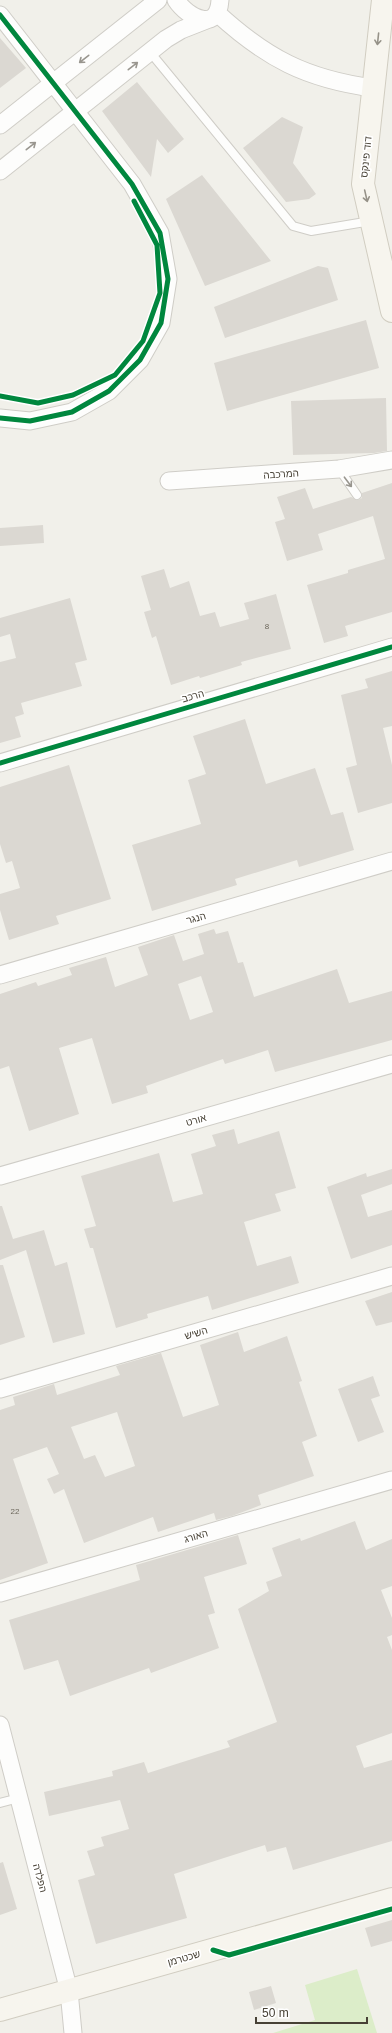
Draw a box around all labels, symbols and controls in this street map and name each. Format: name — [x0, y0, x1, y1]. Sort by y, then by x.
one-way arrow — [374, 32, 382, 45]
one-way arrow — [78, 55, 89, 64]
one-way arrow — [127, 61, 138, 70]
street label: דוד פינקס — [358, 135, 374, 178]
one-way arrow — [25, 142, 36, 151]
one-way arrow — [363, 189, 370, 202]
street label: המרכבה — [263, 467, 299, 481]
one-way arrow — [344, 476, 352, 487]
house number: 8 — [265, 622, 270, 631]
street label: הרכב — [181, 688, 205, 704]
street label: הנגר — [185, 910, 207, 926]
street label: אורט — [185, 1112, 208, 1128]
street label: השיש — [183, 1324, 209, 1342]
house number: 22 — [11, 1507, 20, 1516]
street label: האורג — [183, 1527, 209, 1545]
street label: הפלדה — [31, 1862, 49, 1894]
street label: שכטרמן — [166, 1948, 202, 1968]
scale bar — [256, 1999, 367, 2025]
text: 50 m — [262, 2006, 289, 2020]

